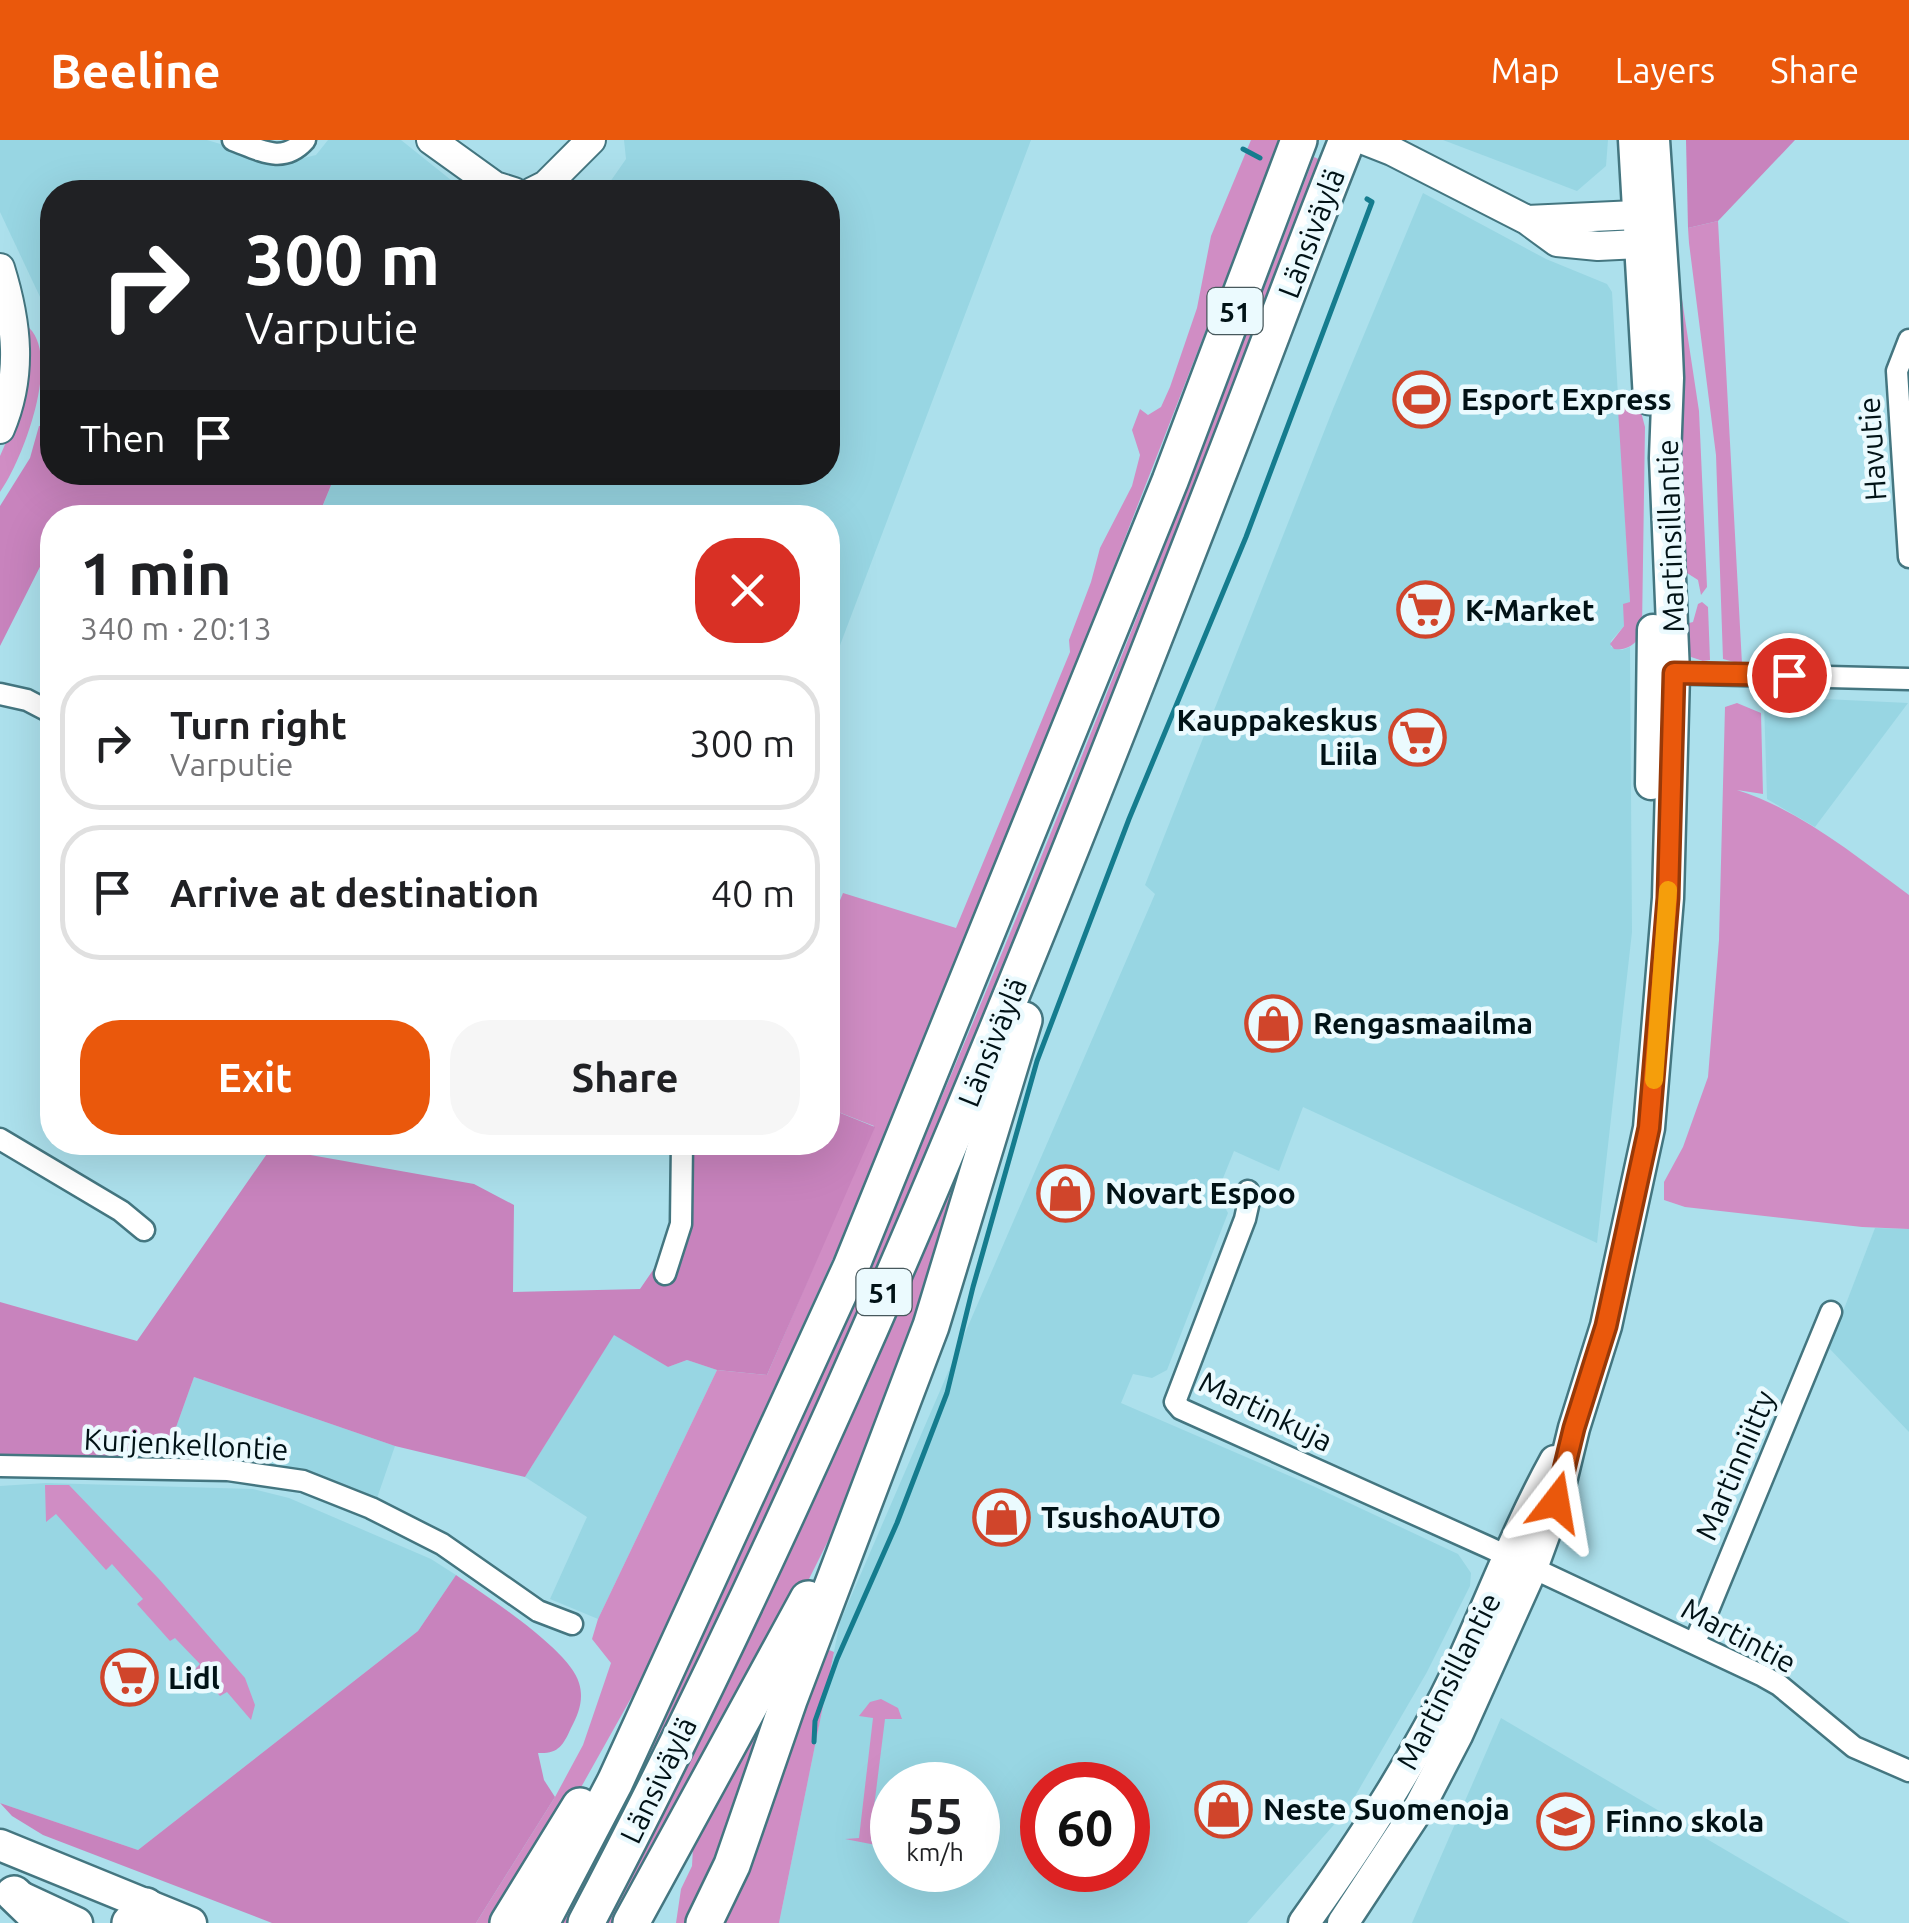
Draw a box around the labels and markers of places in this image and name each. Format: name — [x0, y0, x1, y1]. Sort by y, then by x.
sports icon: Esport Express — [1392, 369, 1452, 429]
place label: Esport Express — [1461, 382, 1672, 416]
supermarket icon: K-Market — [1396, 580, 1456, 640]
place label: K-Market — [1465, 593, 1595, 627]
pin — [1747, 633, 1832, 718]
place label: Kauppakeskus Liila — [1177, 703, 1378, 771]
supermarket icon: Kauppakeskus Liila — [1387, 707, 1447, 767]
shop icon: Rengasmaailma — [1244, 993, 1304, 1053]
place label: Rengasmaailma — [1313, 1006, 1533, 1040]
shop icon: Novart Espoo — [1036, 1163, 1096, 1223]
place label: Novart Espoo — [1105, 1176, 1296, 1210]
shop icon: TsushoAUTO — [972, 1487, 1032, 1547]
place label: TsushoAUTO — [1041, 1500, 1221, 1534]
supermarket icon: Lidl — [99, 1648, 159, 1708]
place label: Lidl — [168, 1661, 220, 1695]
shop icon: Neste Suomenoja — [1194, 1779, 1254, 1839]
school or university icon: Finno skola — [1536, 1791, 1596, 1851]
place label: Neste Suomenoja — [1263, 1792, 1510, 1826]
place label: Finno skola — [1605, 1804, 1764, 1838]

